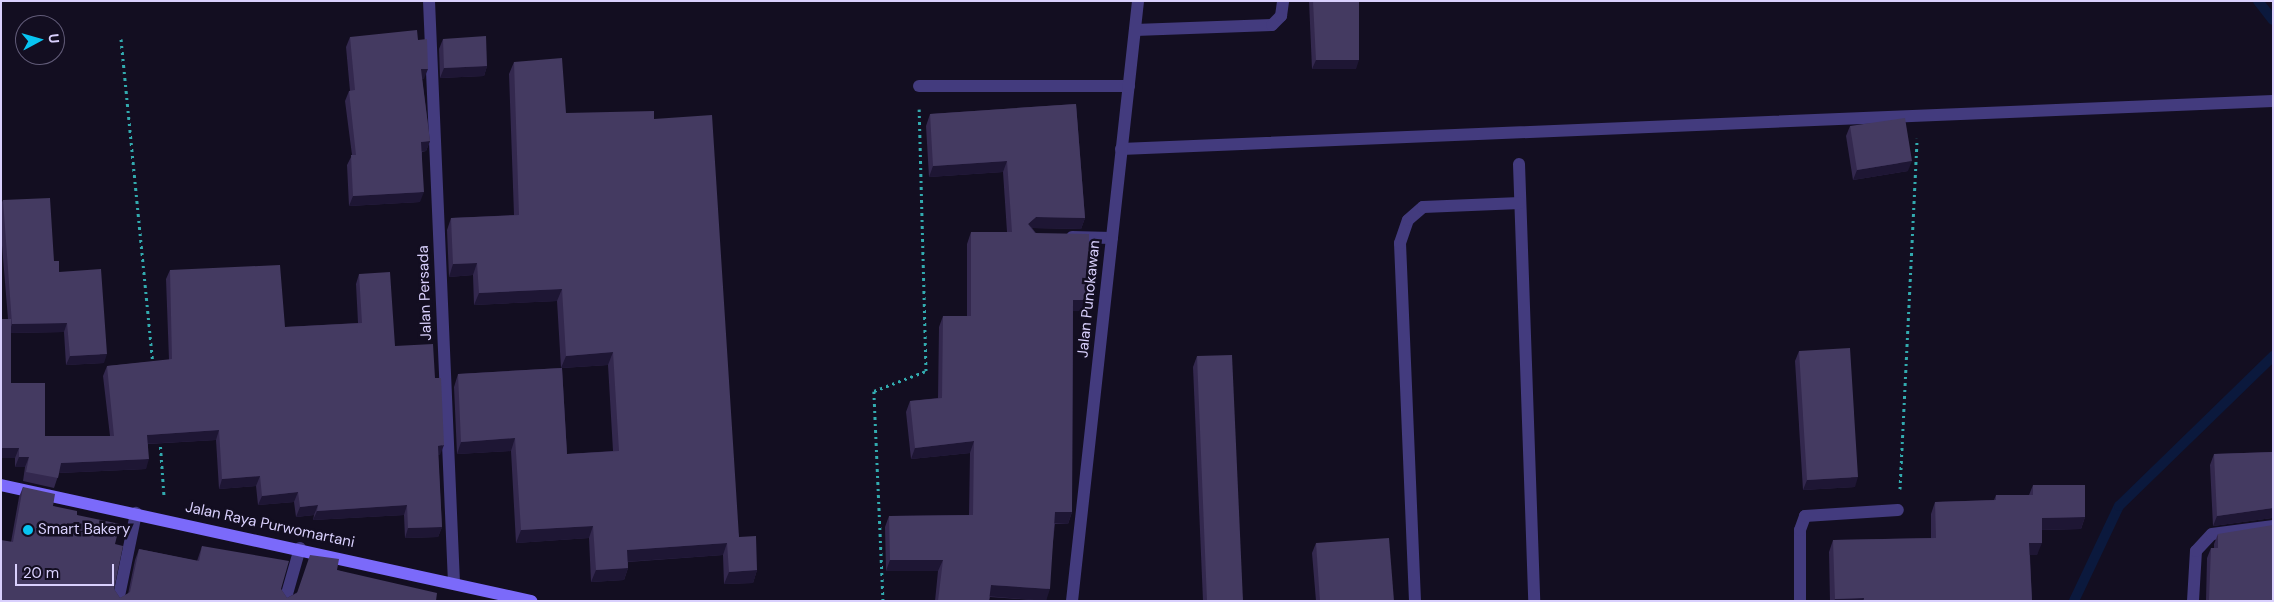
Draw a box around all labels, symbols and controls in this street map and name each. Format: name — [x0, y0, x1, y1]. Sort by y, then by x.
north arrow — [15, 15, 65, 65]
text: U — [44, 33, 63, 44]
street label: Jalan Punokawan — [1074, 239, 1104, 359]
street label: Jalan Persada — [414, 245, 436, 341]
street label: Jalan Raya Purwomartani — [184, 498, 356, 552]
place label: Smart Bakery — [38, 521, 130, 539]
marker: Smart Bakery — [22, 524, 34, 536]
scale bar — [18, 554, 116, 586]
text: 20 m — [23, 563, 59, 583]

